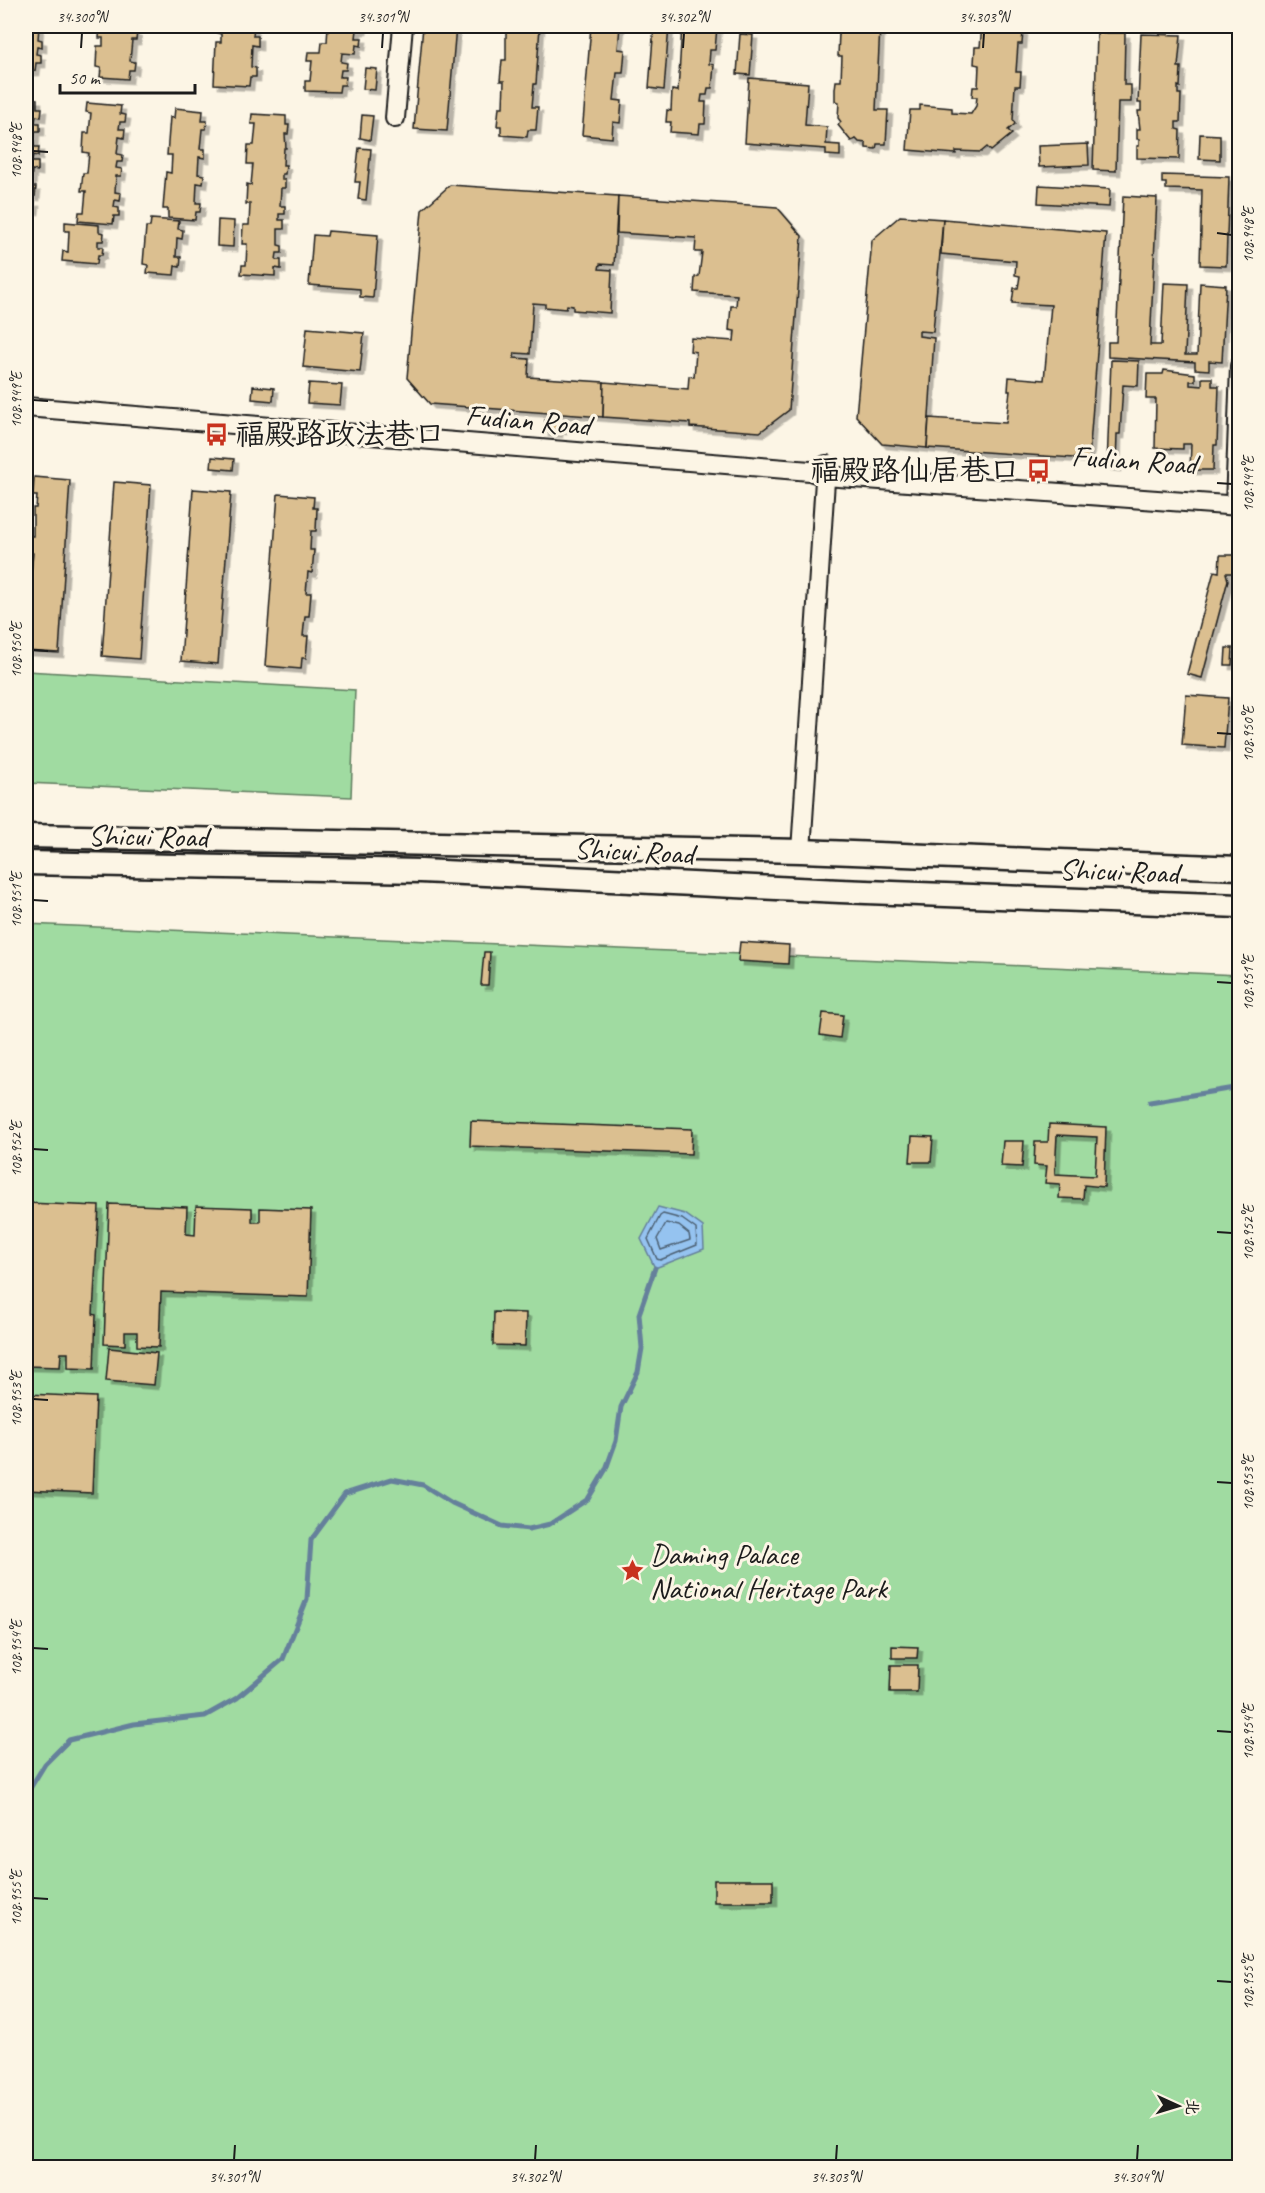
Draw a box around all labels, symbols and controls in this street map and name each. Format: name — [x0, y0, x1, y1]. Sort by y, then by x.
text: 34.300°N — [57, 8, 110, 27]
text: 34.301°N — [358, 8, 411, 27]
text: 34.302°N — [659, 8, 712, 27]
text: 34.303°N — [959, 8, 1012, 27]
scale bar — [60, 57, 195, 95]
text: 50 m — [69, 67, 102, 89]
text: 108.948°E — [7, 121, 26, 179]
text: 108.948°E — [1239, 205, 1258, 263]
text: 108.949°E — [7, 370, 26, 428]
street label: Fudian Road — [464, 396, 596, 445]
place label: 福殿路政法巷口 — [235, 415, 445, 453]
bus stop icon: 福殿路政法巷口 — [204, 421, 230, 447]
street label: Fudian Road — [1070, 437, 1202, 484]
place label: 福殿路仙居巷口 — [810, 451, 1020, 489]
text: 108.949°E — [1239, 454, 1258, 512]
bus stop icon: 福殿路仙居巷口 — [1025, 457, 1051, 483]
text: 108.950°E — [7, 620, 26, 678]
text: 108.950°E — [1239, 704, 1258, 762]
street label: Shicui Road — [88, 816, 212, 856]
street label: Shicui Road — [573, 829, 699, 873]
street label: Shicui Road — [1059, 850, 1184, 892]
text: 108.951°E — [7, 870, 26, 928]
text: 108.951°E — [1239, 953, 1258, 1011]
text: 108.952°E — [7, 1119, 26, 1177]
text: 108.952°E — [1239, 1203, 1258, 1261]
text: 108.953°E — [7, 1369, 26, 1427]
text: 108.953°E — [1239, 1453, 1258, 1511]
place label: Daming Palace National Heritage Park — [650, 1535, 889, 1607]
place icon: Daming Palace National Heritage Park — [619, 1558, 645, 1584]
text: 108.954°E — [7, 1618, 26, 1676]
text: 108.954°E — [1239, 1702, 1258, 1760]
text: 108.955°E — [7, 1868, 26, 1926]
text: 108.955°E — [1239, 1952, 1258, 2010]
north arrow — [1148, 2076, 1208, 2136]
text: 北 — [1181, 2098, 1203, 2116]
text: 34.301°N — [209, 2168, 262, 2187]
text: 34.302°N — [510, 2168, 563, 2187]
text: 34.303°N — [811, 2168, 864, 2187]
text: 34.304°N — [1112, 2168, 1165, 2187]

